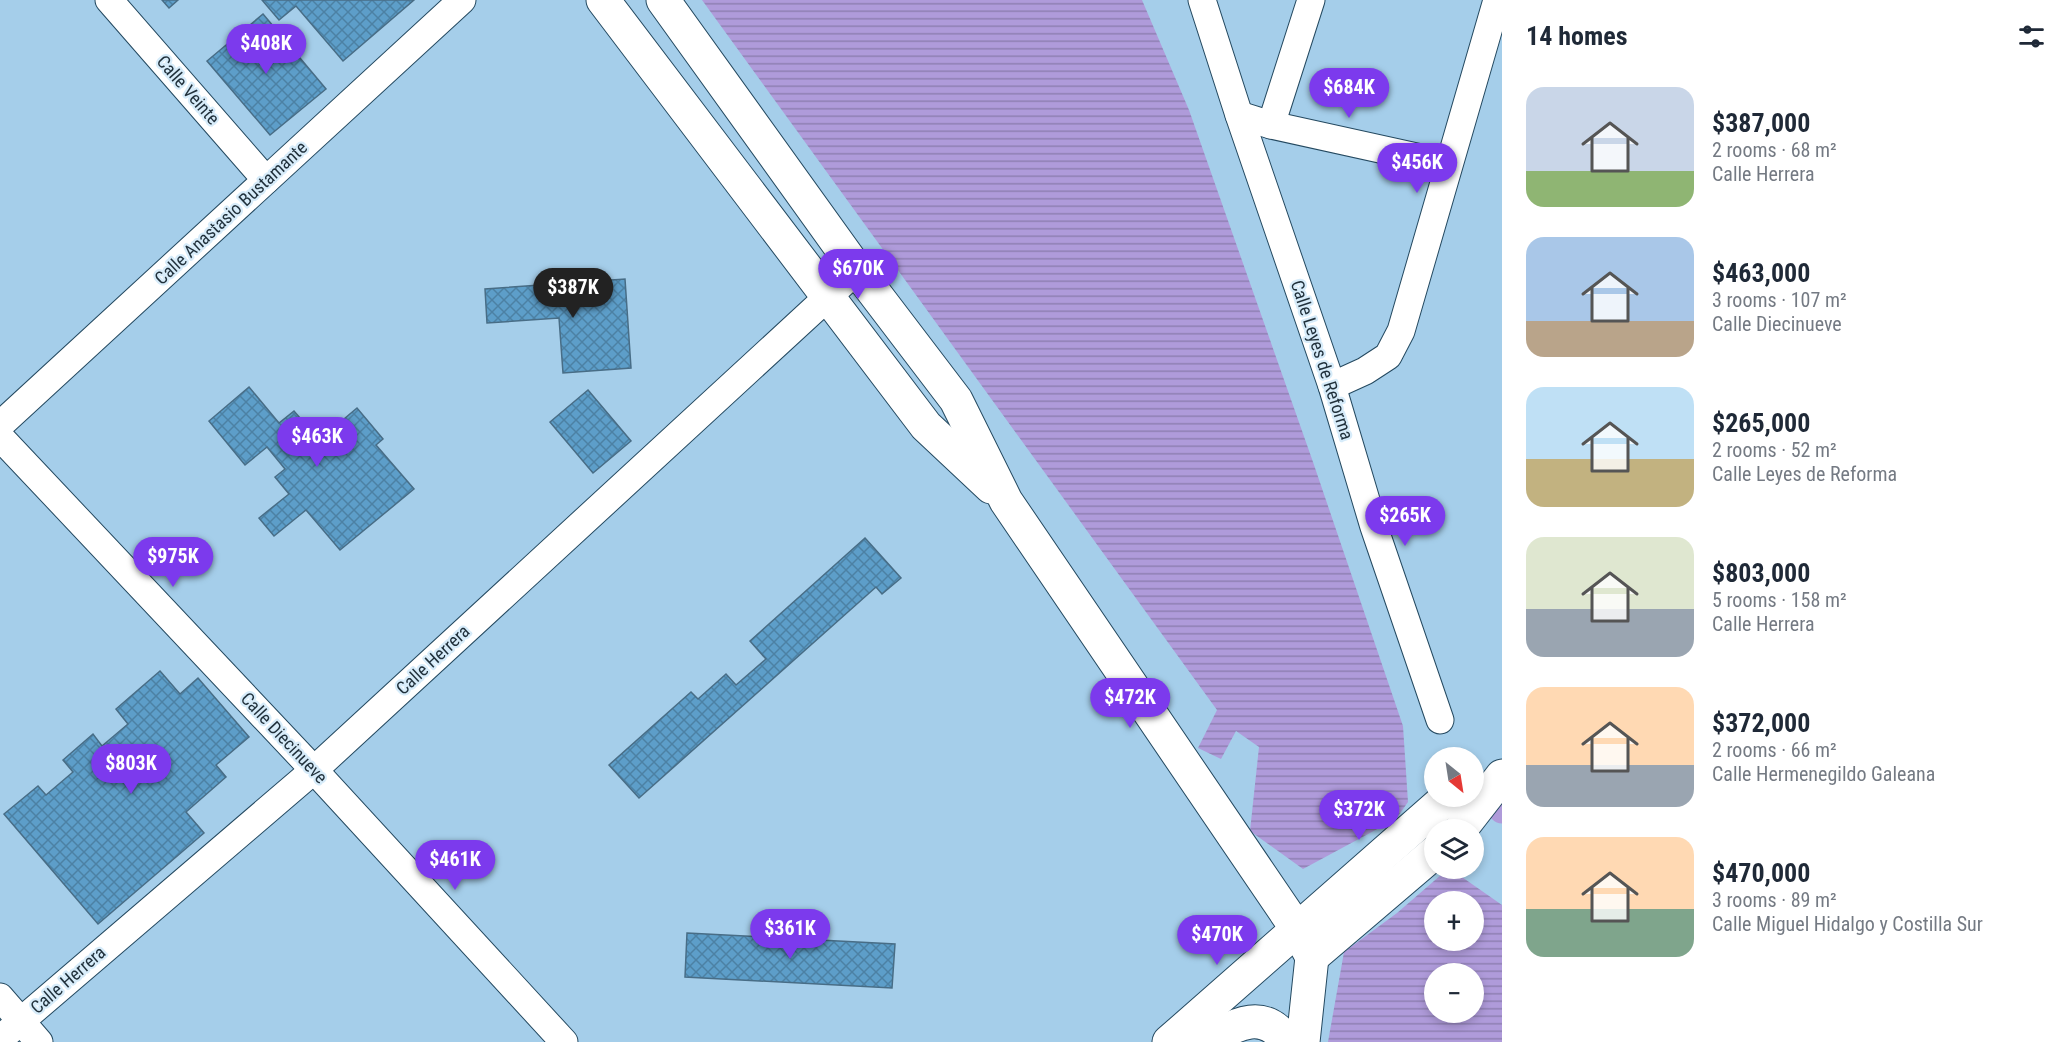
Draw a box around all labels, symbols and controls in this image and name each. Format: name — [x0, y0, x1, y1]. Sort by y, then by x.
icon: filters — [2015, 20, 2048, 53]
text: 14 homes — [1526, 21, 1628, 51]
pin: $408K — [224, 24, 308, 75]
text: $408K — [240, 31, 292, 55]
street label: Calle Veinte — [153, 51, 224, 128]
pin: $684K — [1307, 68, 1391, 119]
text: $684K — [1323, 75, 1375, 99]
text: $387,000 — [1712, 108, 1810, 138]
icon: home — [1574, 111, 1646, 183]
street label: Calle Anastasio Bustamante — [150, 137, 311, 289]
text: 2 rooms · 68 m² — [1712, 138, 1837, 162]
pin: $456K — [1375, 143, 1459, 194]
text: $456K — [1391, 150, 1443, 174]
text: Calle Herrera — [1712, 162, 1815, 186]
pin: $670K — [816, 249, 900, 300]
text: $670K — [832, 256, 884, 280]
text: $463,000 — [1712, 258, 1810, 288]
icon: home — [1574, 261, 1646, 333]
pin: $387K — [531, 268, 615, 319]
text: $387K — [547, 275, 599, 299]
street label: Calle Leyes de Reforma — [1287, 277, 1358, 442]
text: 3 rooms · 107 m² — [1712, 288, 1847, 312]
text: Calle Diecinueve — [1712, 312, 1842, 336]
text: $265,000 — [1712, 408, 1810, 438]
icon: home — [1574, 411, 1646, 483]
pin: $463K — [275, 417, 359, 468]
text: $463K — [291, 424, 343, 448]
text: 2 rooms · 52 m² — [1712, 438, 1837, 462]
text: Calle Leyes de Reforma — [1712, 462, 1897, 486]
pin: $265K — [1363, 496, 1447, 547]
text: $265K — [1379, 503, 1431, 527]
pin: $975K — [131, 537, 215, 588]
text: $975K — [147, 544, 199, 568]
text: $803,000 — [1712, 558, 1810, 588]
icon: home — [1574, 561, 1646, 633]
text: 5 rooms · 158 m² — [1712, 588, 1847, 612]
text: Calle Herrera — [1712, 612, 1815, 636]
street label: Calle Herrera — [392, 620, 474, 699]
pin: $472K — [1088, 678, 1172, 729]
text: $472K — [1104, 685, 1156, 709]
street label: Calle Diecinueve — [237, 688, 332, 788]
text: $372,000 — [1712, 708, 1810, 738]
icon: home — [1574, 711, 1646, 783]
text: 2 rooms · 66 m² — [1712, 738, 1837, 762]
pin: $803K — [89, 744, 173, 795]
north arrow — [1424, 747, 1484, 807]
map controls — [1424, 747, 1484, 1023]
text: $803K — [105, 751, 157, 775]
text: Calle Hermenegildo Galeana — [1712, 762, 1935, 786]
pin: $372K — [1317, 790, 1401, 841]
text: $372K — [1333, 797, 1385, 821]
button: layers — [1424, 819, 1484, 879]
pin: $461K — [413, 840, 497, 891]
text: $461K — [429, 847, 481, 871]
text: $470,000 — [1712, 858, 1810, 888]
icon: home — [1574, 861, 1646, 933]
text: 3 rooms · 89 m² — [1712, 888, 1837, 912]
button: + — [1424, 891, 1484, 951]
pin: $361K — [748, 909, 832, 960]
text: Calle Miguel Hidalgo y Costilla Sur — [1712, 912, 1983, 936]
pin: $470K — [1175, 915, 1259, 966]
text: $361K — [764, 916, 816, 940]
text: $470K — [1191, 922, 1243, 946]
street label: Calle Herrera — [26, 941, 109, 1018]
button: − — [1424, 963, 1484, 1023]

